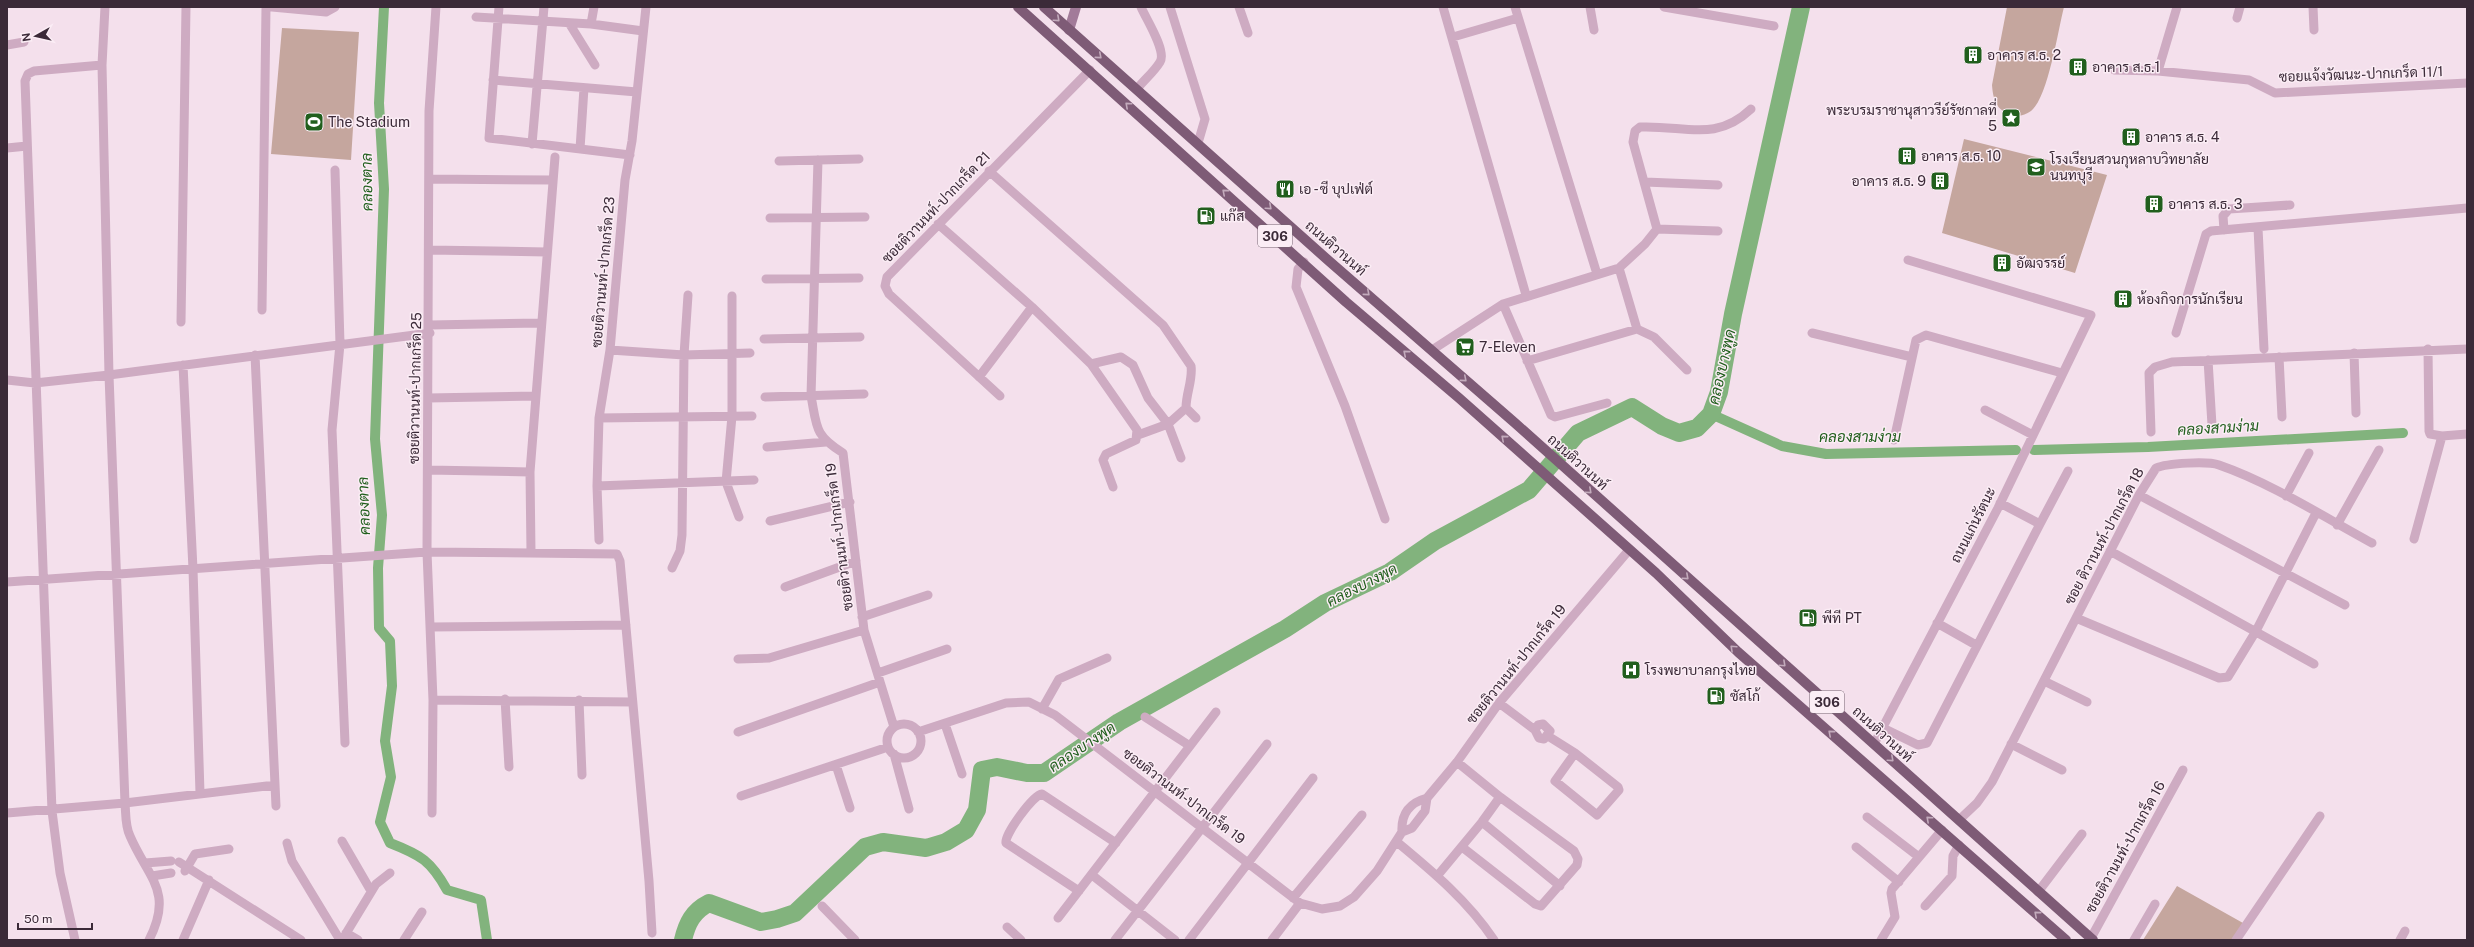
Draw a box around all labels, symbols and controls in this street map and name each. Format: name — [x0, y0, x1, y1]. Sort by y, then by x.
one-way arrow — [1052, 14, 1059, 21]
north arrow — [16, 16, 56, 56]
text: N — [20, 32, 33, 42]
building icon: อาคาร ส.ธ. 2 — [1962, 44, 1984, 66]
place label: อาคาร ส.ธ. 2 — [1987, 47, 2061, 63]
one-way arrow — [1094, 51, 1102, 58]
building icon: อาคาร ส.ธ.1 — [2067, 56, 2089, 78]
place label: อาคาร ส.ธ.1 — [2092, 59, 2160, 75]
street label: ซอยแจ้งวัฒนะ-ปากเกร็ด 11/1 — [2278, 62, 2443, 85]
place label: พระบรมราชานุสาวรีย์รัชกาลที่ 5 — [1826, 98, 1997, 134]
one-way arrow — [1126, 103, 1133, 110]
place icon: พระบรมราชานุสาวรีย์รัชกาลที่ 5 — [2000, 107, 2022, 129]
sports icon: The Stadium — [303, 111, 325, 133]
place label: The Stadium — [328, 114, 410, 130]
building icon: อาคาร ส.ธ. 4 — [2120, 126, 2142, 148]
place label: อาคาร ส.ธ. 4 — [2145, 129, 2220, 145]
building icon: อาคาร ส.ธ. 10 — [1896, 145, 1918, 167]
street label: ซอยติวานนท์-ปากเกร็ด 21 — [878, 147, 993, 266]
place label: อาคาร ส.ธ. 10 — [1921, 148, 2001, 164]
place label: โรงเรียนสวนกุหลาบวิทยาลัย นนทบุรี — [2049, 150, 2209, 185]
water label: คลองตาล — [357, 152, 376, 211]
school or university icon: โรงเรียนสวนกุหลาบวิทยาลัย นนทบุรี — [2025, 156, 2047, 178]
building icon: อาคาร ส.ธ. 9 — [1929, 170, 1951, 192]
place label: อาคาร ส.ธ. 9 — [1852, 173, 1926, 189]
restaurant icon: เอ - ซี บุปเฟ่ต์ — [1274, 178, 1296, 200]
place label: เอ - ซี บุปเฟ่ต์ — [1299, 180, 1373, 199]
one-way arrow — [1222, 189, 1230, 196]
building icon: อาคาร ส.ธ. 3 — [2143, 193, 2165, 215]
street label: ซอยติวานนท์-ปากเกร็ด 23 — [587, 195, 618, 348]
place label: อาคาร ส.ธ. 3 — [2168, 196, 2243, 212]
one-way arrow — [1264, 203, 1272, 210]
fuel station icon: แก๊ส — [1195, 205, 1217, 227]
place label: แก๊ส — [1220, 208, 1244, 224]
street label: ถนนติวานนท์ — [1302, 216, 1370, 279]
road number: 306 — [1258, 225, 1292, 247]
building icon: อัฒจรรย์ — [1991, 252, 2013, 274]
place label: อัฒจรรย์ — [2016, 254, 2065, 271]
building icon: ห้องกิจการนักเรียน — [2112, 288, 2134, 310]
one-way arrow — [1362, 289, 1369, 296]
place label: ห้องกิจการนักเรียน — [2137, 290, 2243, 307]
street label: ซอยติวานนท์-ปากเกร็ด 25 — [405, 312, 424, 464]
water label: คลองบางพูด — [1705, 327, 1740, 407]
supermarket icon: 7-Eleven — [1454, 336, 1476, 358]
place label: 7-Eleven — [1479, 339, 1536, 355]
one-way arrow — [1403, 350, 1410, 357]
one-way arrow — [1460, 374, 1467, 381]
water label: คลองสามง่าม — [2177, 416, 2259, 438]
water label: คลองสามง่าม — [1819, 427, 1901, 445]
street label: ถนนติวานนท์ — [1545, 430, 1612, 493]
one-way arrow — [1501, 435, 1509, 442]
street label: ซอยติวานนท์-ปากเกร็ด 19 — [821, 462, 856, 612]
street label: ซอย ติวานนท์-ปากเกร็ด 18 — [2060, 464, 2147, 607]
water label: คลองตาล — [354, 476, 373, 536]
street label: ถนนแก่นรัตนะ — [1947, 485, 1999, 565]
one-way arrow — [1584, 486, 1592, 493]
water label: คลองบางพูด — [1324, 559, 1401, 611]
one-way arrow — [1681, 572, 1689, 580]
street label: ซอยติวานนท์-ปากเกร็ด 19 — [1462, 600, 1569, 727]
fuel station icon: พีที PT — [1797, 607, 1819, 629]
place label: พีที PT — [1822, 609, 1862, 626]
one-way arrow — [1731, 645, 1738, 652]
hospital icon: โรงพยาบาลกรุงไทย — [1620, 659, 1642, 681]
one-way arrow — [1778, 659, 1786, 666]
place label: โรงพยาบาลกรุงไทย — [1644, 662, 1756, 680]
fuel station icon: ซัสโก้ — [1705, 685, 1727, 707]
place label: ซัสโก้ — [1730, 687, 1761, 704]
road number: 306 — [1810, 691, 1844, 713]
street label: ถนนติวานนท์ — [1850, 702, 1917, 765]
water label: คลองบางพูด — [1045, 718, 1120, 777]
one-way arrow — [1828, 731, 1836, 738]
street label: ซอยติวานนท์-ปากเกร็ด 19 — [1120, 744, 1249, 847]
one-way arrow — [1886, 754, 1894, 762]
street label: ซอยติวานนท์-ปากเกร็ด 16 — [2081, 777, 2168, 916]
one-way arrow — [1927, 816, 1934, 823]
scale bar — [18, 905, 92, 931]
text: 50 m — [24, 912, 52, 926]
one-way arrow — [2034, 912, 2042, 919]

